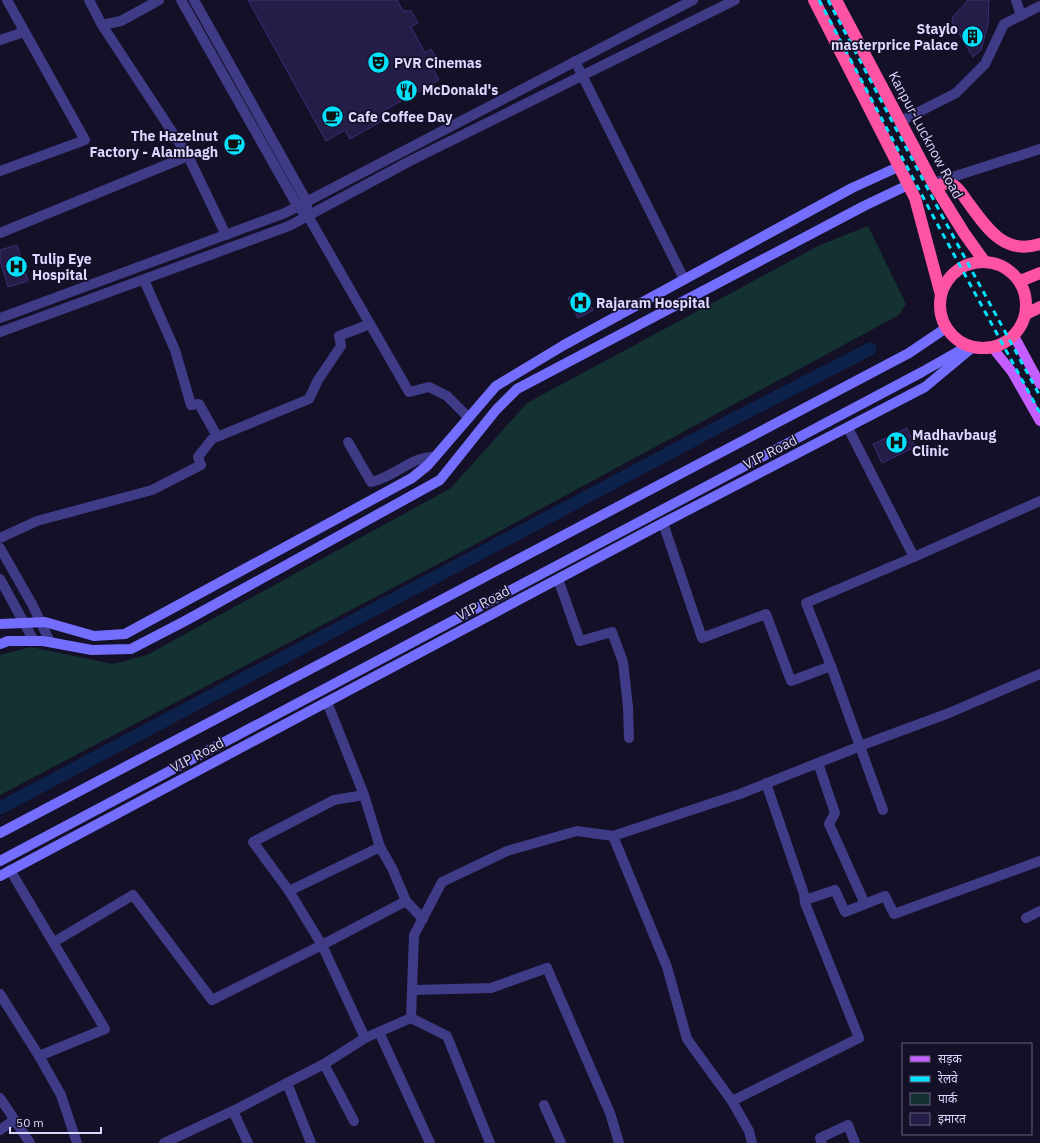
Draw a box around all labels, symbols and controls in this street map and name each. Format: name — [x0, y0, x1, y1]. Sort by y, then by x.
place label: Staylo masterprice Palace — [831, 20, 958, 54]
building icon: Staylo masterprice Palace — [960, 24, 986, 50]
theatre icon: PVR Cinemas — [365, 50, 391, 76]
place label: PVR Cinemas — [394, 54, 482, 72]
street label: Kanpur-Lucknow Road — [885, 68, 967, 202]
restaurant icon: McDonald's — [393, 77, 419, 103]
place label: McDonald's — [422, 81, 498, 99]
cafe icon: Cafe Coffee Day — [319, 104, 345, 130]
place label: Cafe Coffee Day — [348, 108, 453, 126]
place label: The Hazelnut Factory - Alambagh — [90, 127, 218, 161]
cafe icon: The Hazelnut Factory - Alambagh — [221, 131, 247, 157]
place label: Tulip Eye Hospital — [32, 250, 92, 284]
hospital icon: Tulip Eye Hospital — [3, 254, 29, 280]
hospital icon: Rajaram Hospital — [567, 290, 593, 316]
place label: Rajaram Hospital — [596, 294, 710, 312]
place label: Madhavbaug Clinic — [912, 426, 996, 460]
hospital icon: Madhavbaug Clinic — [883, 430, 909, 456]
street label: VIP Road — [740, 431, 800, 473]
street label: VIP Road — [453, 581, 513, 625]
street label: VIP Road — [167, 733, 227, 777]
legend — [902, 1043, 1032, 1135]
text: सड़क — [938, 1051, 963, 1066]
text: रेलवे — [938, 1071, 958, 1086]
text: पार्क — [938, 1091, 958, 1106]
scale bar — [10, 1109, 101, 1135]
text: इमारत — [938, 1111, 967, 1126]
text: 50 m — [16, 1115, 44, 1130]

